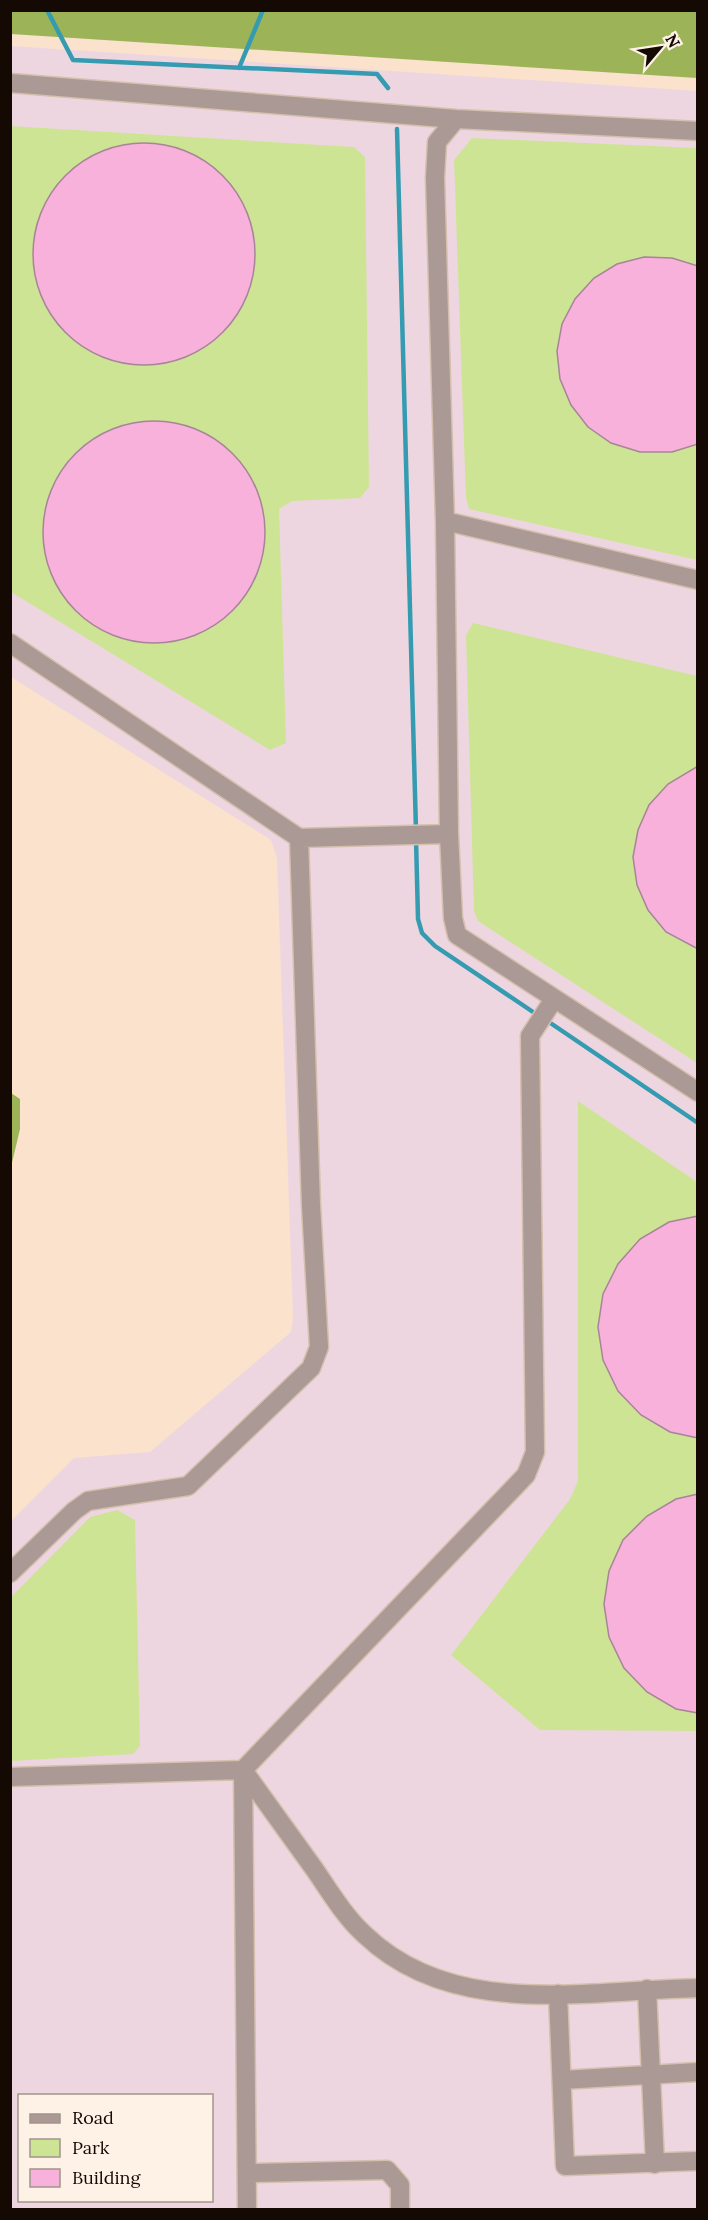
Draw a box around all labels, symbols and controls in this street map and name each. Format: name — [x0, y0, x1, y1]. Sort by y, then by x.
north arrow — [630, 18, 690, 78]
text: N — [661, 30, 685, 51]
legend — [18, 2094, 213, 2202]
text: Road — [72, 2106, 114, 2129]
text: Park — [72, 2136, 110, 2159]
text: Building — [72, 2166, 142, 2189]

